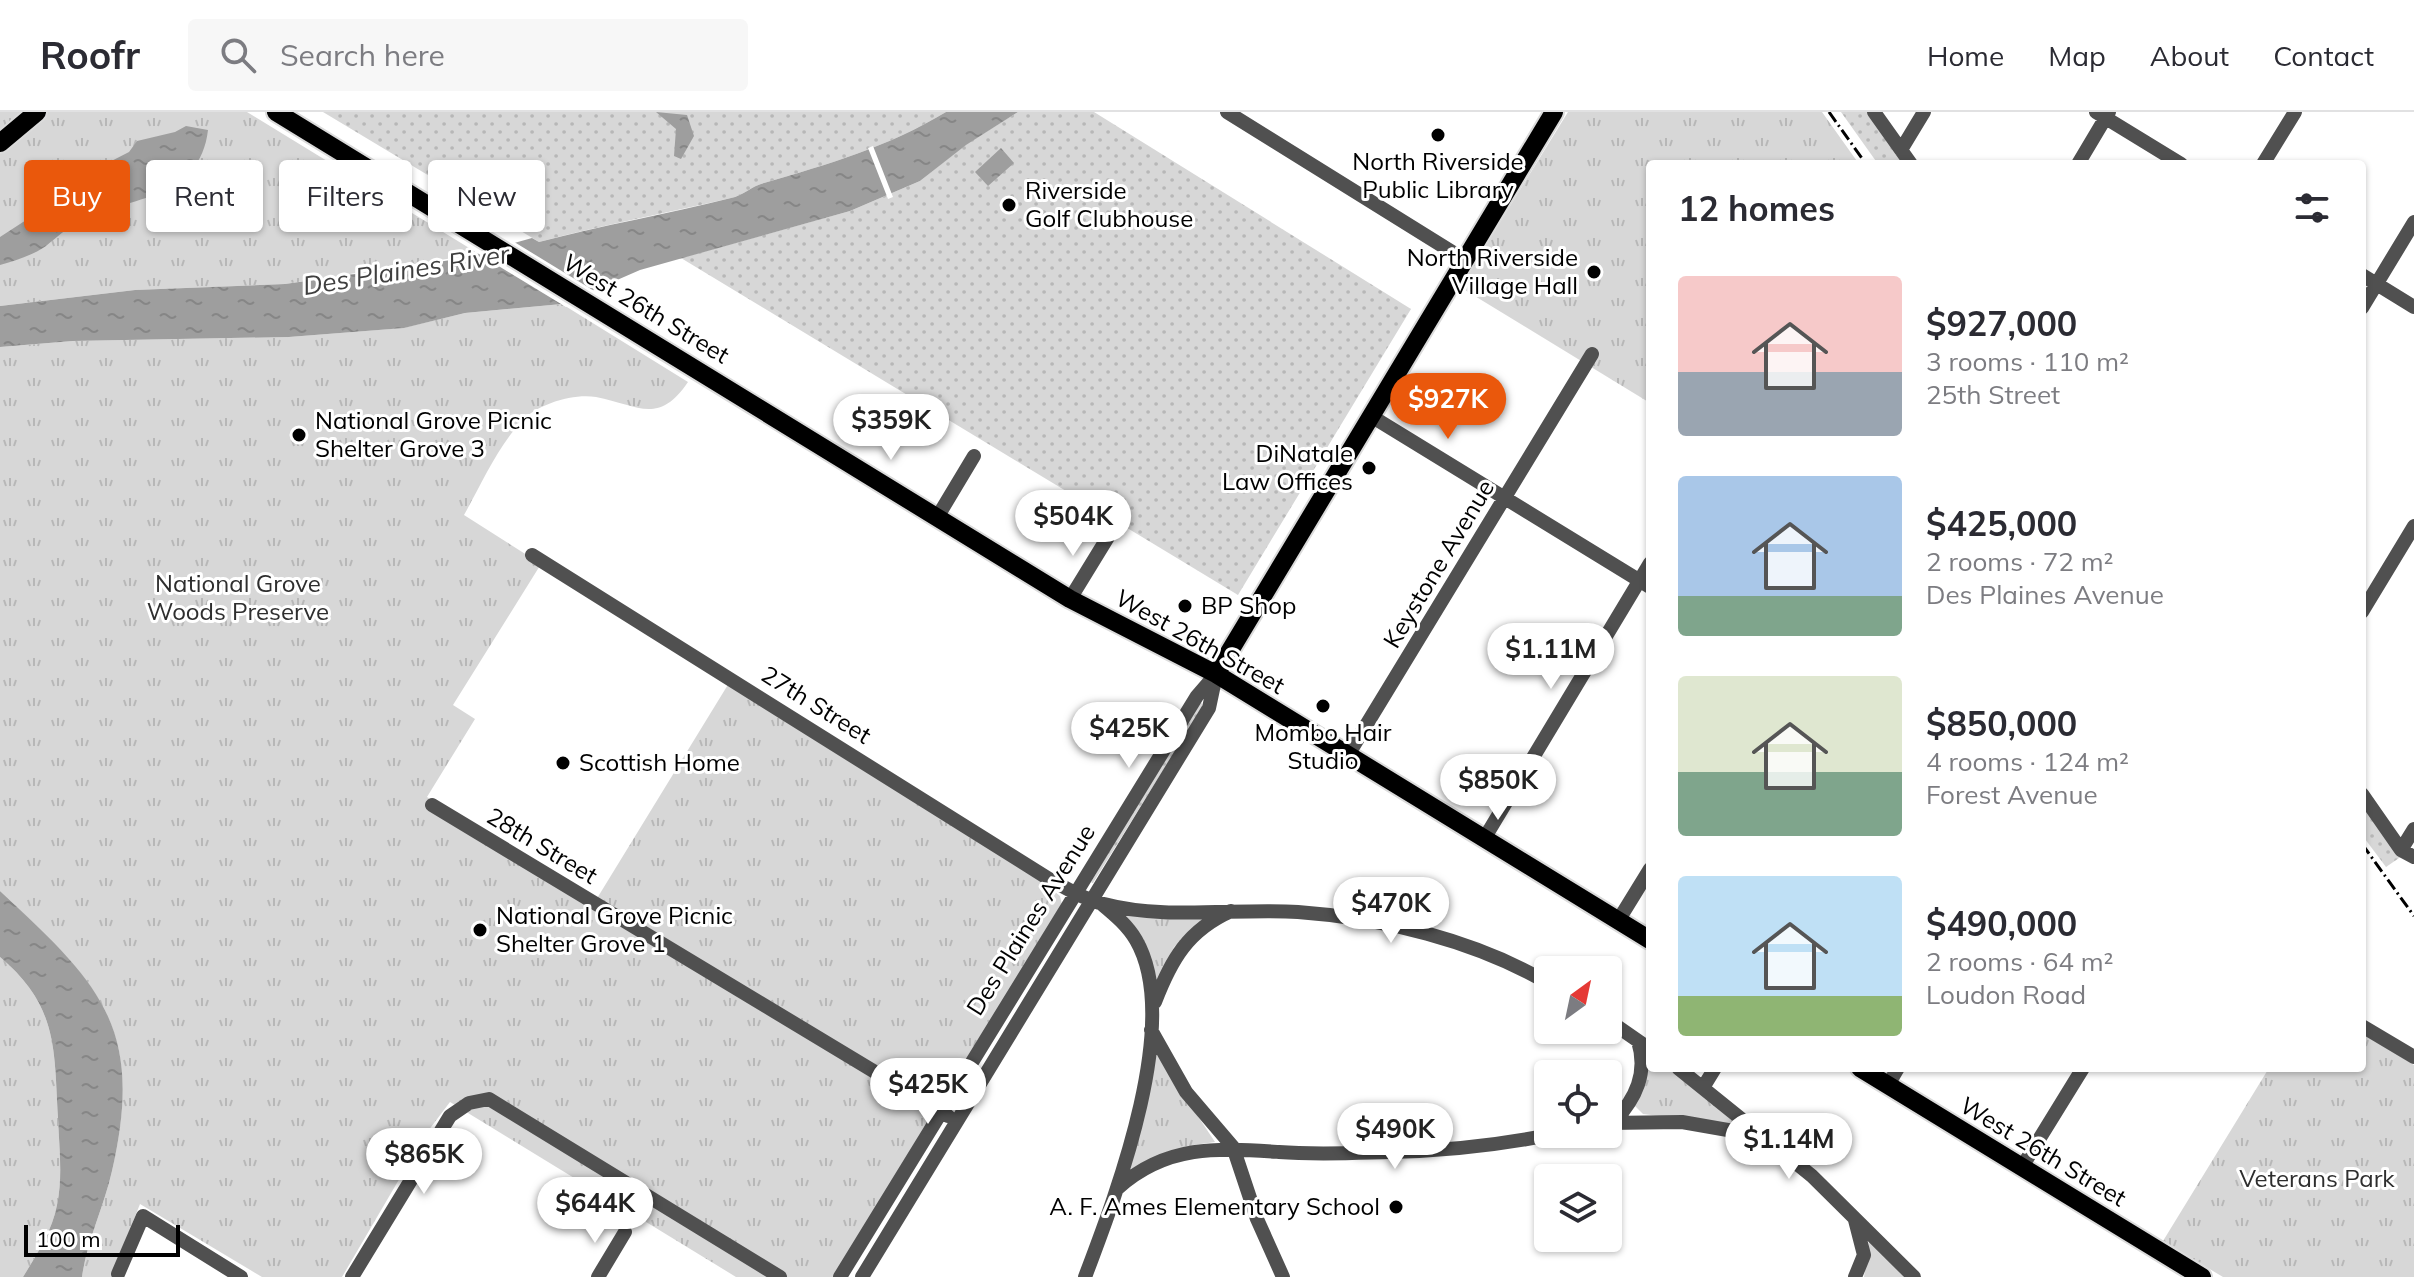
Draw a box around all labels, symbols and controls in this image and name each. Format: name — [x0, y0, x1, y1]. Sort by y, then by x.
search box — [188, 19, 748, 91]
text: Roofr — [40, 31, 140, 79]
icon: search — [216, 33, 260, 77]
text: Search here — [280, 36, 445, 74]
text: Home — [1927, 38, 2004, 73]
text: Map — [2048, 38, 2106, 73]
text: About — [2150, 38, 2229, 73]
text: Contact — [2273, 38, 2374, 73]
marker: North Riverside Public Library — [1429, 126, 1447, 144]
place label: North Riverside Public Library — [1352, 146, 1524, 204]
chip: Buy — [24, 160, 130, 232]
chip: Rent — [146, 160, 263, 232]
chip: Filters — [279, 160, 412, 232]
chip: New — [428, 160, 545, 232]
place label: Riverside Golf Clubhouse — [1025, 175, 1193, 233]
icon: filters — [2290, 186, 2334, 230]
text: 12 homes — [1678, 187, 1835, 230]
marker: Riverside Golf Clubhouse — [1000, 196, 1018, 214]
water label: Des Plaines River — [300, 237, 513, 302]
place label: North Riverside Village Hall — [1407, 242, 1578, 300]
street label: West 26th Street — [558, 247, 735, 370]
marker: North Riverside Village Hall — [1585, 263, 1603, 281]
text: $927,000 — [1926, 302, 2077, 345]
icon: home — [1742, 308, 1838, 404]
text: 3 rooms · 110 m² — [1926, 345, 2129, 378]
pin: $927K — [1392, 373, 1504, 441]
text: 25th Street — [1926, 378, 2060, 411]
text: $927K — [1408, 382, 1488, 415]
pin: $359K — [835, 394, 947, 462]
text: $359K — [851, 403, 931, 436]
place label: National Grove Picnic Shelter Grove 3 — [315, 405, 552, 463]
marker: National Grove Picnic Shelter Grove 3 — [290, 426, 308, 444]
place label: DiNatale Law Offices — [1222, 438, 1353, 496]
marker: DiNatale Law Offices — [1360, 459, 1378, 477]
street label: Keystone Avenue — [1376, 474, 1500, 653]
pin: $504K — [1017, 490, 1129, 558]
text: $504K — [1033, 499, 1113, 532]
text: $425,000 — [1926, 502, 2077, 545]
icon: home — [1742, 508, 1838, 604]
text: 2 rooms · 72 m² — [1926, 545, 2113, 578]
park label: National Grove Woods Preserve — [147, 568, 329, 626]
text: Des Plaines Avenue — [1926, 578, 2164, 611]
street label: West 26th Street — [1111, 582, 1290, 700]
place label: BP Shop — [1201, 590, 1296, 620]
marker: BP Shop — [1176, 597, 1194, 615]
pin: $1.11M — [1486, 623, 1616, 691]
text: $1.11M — [1505, 632, 1597, 665]
street label: 27th Street — [756, 659, 877, 750]
marker: Mombo Hair Studio — [1314, 697, 1332, 715]
pin: $425K — [1073, 702, 1185, 770]
text: $850,000 — [1926, 702, 2077, 745]
icon: home — [1742, 708, 1838, 804]
text: $425K — [1089, 711, 1169, 744]
place label: Mombo Hair Studio — [1255, 717, 1392, 775]
text: 4 rooms · 124 m² — [1926, 745, 2129, 778]
place label: Scottish Home — [579, 747, 740, 777]
marker: Scottish Home — [554, 754, 572, 772]
pin: $850K — [1442, 754, 1554, 822]
text: $850K — [1458, 763, 1538, 796]
text: Forest Avenue — [1926, 778, 2098, 811]
street label: 28th Street — [482, 800, 603, 890]
street label: Des Plaines Avenue — [959, 818, 1101, 1020]
pin: $470K — [1335, 877, 1447, 945]
text: $470K — [1351, 886, 1431, 919]
place label: National Grove Picnic Shelter Grove 1 — [496, 900, 733, 958]
text: $490,000 — [1926, 902, 2077, 945]
icon: home — [1742, 908, 1838, 1004]
marker: National Grove Picnic Shelter Grove 1 — [471, 921, 489, 939]
text: 2 rooms · 64 m² — [1926, 945, 2113, 978]
north arrow — [1534, 956, 1622, 1044]
map controls — [1534, 956, 1622, 1252]
text: Loudon Road — [1926, 978, 2086, 1011]
pin: $425K — [872, 1058, 984, 1126]
button: locate — [1534, 1060, 1622, 1148]
text: $425K — [888, 1067, 968, 1100]
street label: West 26th Street — [1955, 1090, 2132, 1213]
pin: $490K — [1339, 1103, 1451, 1171]
text: $490K — [1355, 1112, 1435, 1145]
pin: $1.14M — [1724, 1113, 1854, 1181]
text: $1.14M — [1743, 1122, 1835, 1155]
pin: $865K — [368, 1128, 480, 1196]
text: $865K — [384, 1137, 464, 1170]
park label: Veterans Park — [2239, 1163, 2395, 1193]
button: layers — [1534, 1164, 1622, 1252]
pin: $644K — [539, 1177, 651, 1245]
text: $644K — [555, 1186, 635, 1219]
place label: A. F. Ames Elementary School — [1049, 1191, 1380, 1221]
marker: A. F. Ames Elementary School — [1387, 1198, 1405, 1216]
scale bar — [24, 1221, 180, 1257]
text: 100 m — [36, 1225, 101, 1253]

